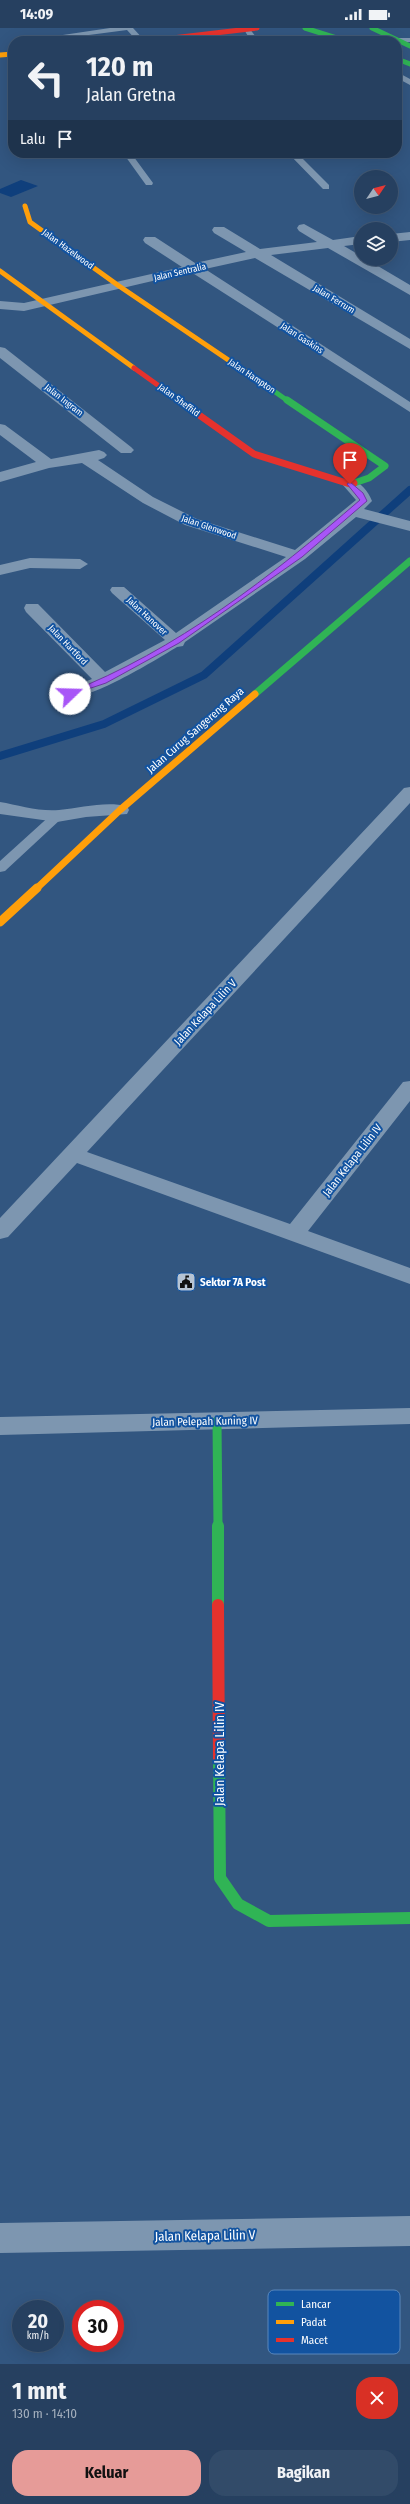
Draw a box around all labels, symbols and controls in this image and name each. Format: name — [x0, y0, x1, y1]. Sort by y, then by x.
text: 14:09 — [20, 5, 53, 23]
text: 120 m — [86, 50, 153, 83]
icon: left — [20, 52, 72, 104]
text: Jalan Gretna — [86, 84, 176, 106]
icon: arrive — [54, 128, 76, 150]
text: Lalu — [20, 130, 46, 148]
north arrow — [354, 170, 398, 214]
map controls — [354, 170, 398, 266]
button: layers — [354, 222, 398, 266]
street label: Jalan Hazelwood — [40, 227, 96, 271]
street label: Jalan Sentralia — [153, 261, 208, 283]
street label: Jalan Ferrum — [312, 283, 357, 315]
street label: Jalan Gaskins — [279, 321, 325, 356]
street label: Jalan Hampton — [227, 357, 277, 395]
street label: Jalan Ingram — [43, 382, 85, 418]
street label: Jalan Sheffild — [156, 382, 202, 418]
pin — [333, 443, 367, 484]
icon: arrive — [339, 449, 361, 471]
street label: Jalan Glenwood — [180, 513, 238, 541]
street label: Jalan Hanover — [125, 595, 170, 638]
street label: Jalan Hartford — [47, 623, 90, 667]
position arrow — [49, 673, 91, 715]
street label: Jalan Curug Sangereng Raya — [144, 685, 246, 776]
street label: Jalan Kelapa Lilin V — [172, 976, 239, 1048]
street label: Jalan Kelapa Lilin IV — [320, 1121, 385, 1199]
public building icon: Sektor 7A Post — [175, 1271, 197, 1293]
place label: Sektor 7A Post — [200, 1276, 266, 1289]
street label: Jalan Pelepah Kuning IV — [152, 1414, 258, 1429]
street label: Jalan Kelapa Lilin IV — [212, 1702, 227, 1806]
street label: Jalan Kelapa Lilin V — [154, 2227, 256, 2244]
legend — [268, 2290, 400, 2354]
text: Lancar — [301, 2298, 331, 2311]
speed limit sign: 30 — [72, 2300, 124, 2352]
text: 20 — [28, 2309, 48, 2333]
text: Padat — [301, 2316, 327, 2329]
text: km/h — [27, 2330, 49, 2342]
text: Macet — [301, 2334, 328, 2347]
text: 1 mnt — [12, 2377, 66, 2405]
button: close — [356, 2377, 398, 2419]
text: 130 m · 14:10 — [12, 2406, 77, 2421]
button: Keluar — [12, 2450, 201, 2496]
button: Bagikan — [209, 2450, 398, 2496]

